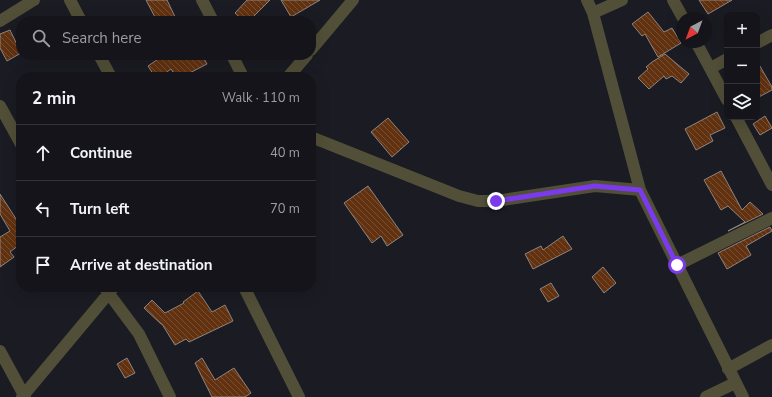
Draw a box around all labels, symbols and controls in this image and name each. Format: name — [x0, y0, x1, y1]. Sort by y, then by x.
north arrow — [676, 12, 712, 48]
map controls — [724, 12, 760, 120]
button: + — [724, 12, 760, 48]
search box — [16, 16, 316, 60]
icon: search — [30, 27, 52, 49]
text: Search here — [62, 28, 142, 48]
button: − — [724, 48, 760, 84]
button: layers — [724, 84, 760, 120]
text: 2 min — [32, 87, 76, 110]
text: Walk · 110 m — [222, 89, 300, 107]
icon: ahead — [32, 142, 54, 164]
text: Continue — [70, 143, 132, 163]
text: 40 m — [270, 144, 300, 162]
route end — [487, 192, 505, 210]
icon: left — [32, 198, 54, 220]
text: Turn left — [70, 199, 129, 219]
text: 70 m — [270, 200, 300, 218]
icon: arrive — [32, 254, 54, 276]
text: Arrive at destination — [70, 255, 213, 275]
route start — [668, 256, 686, 274]

